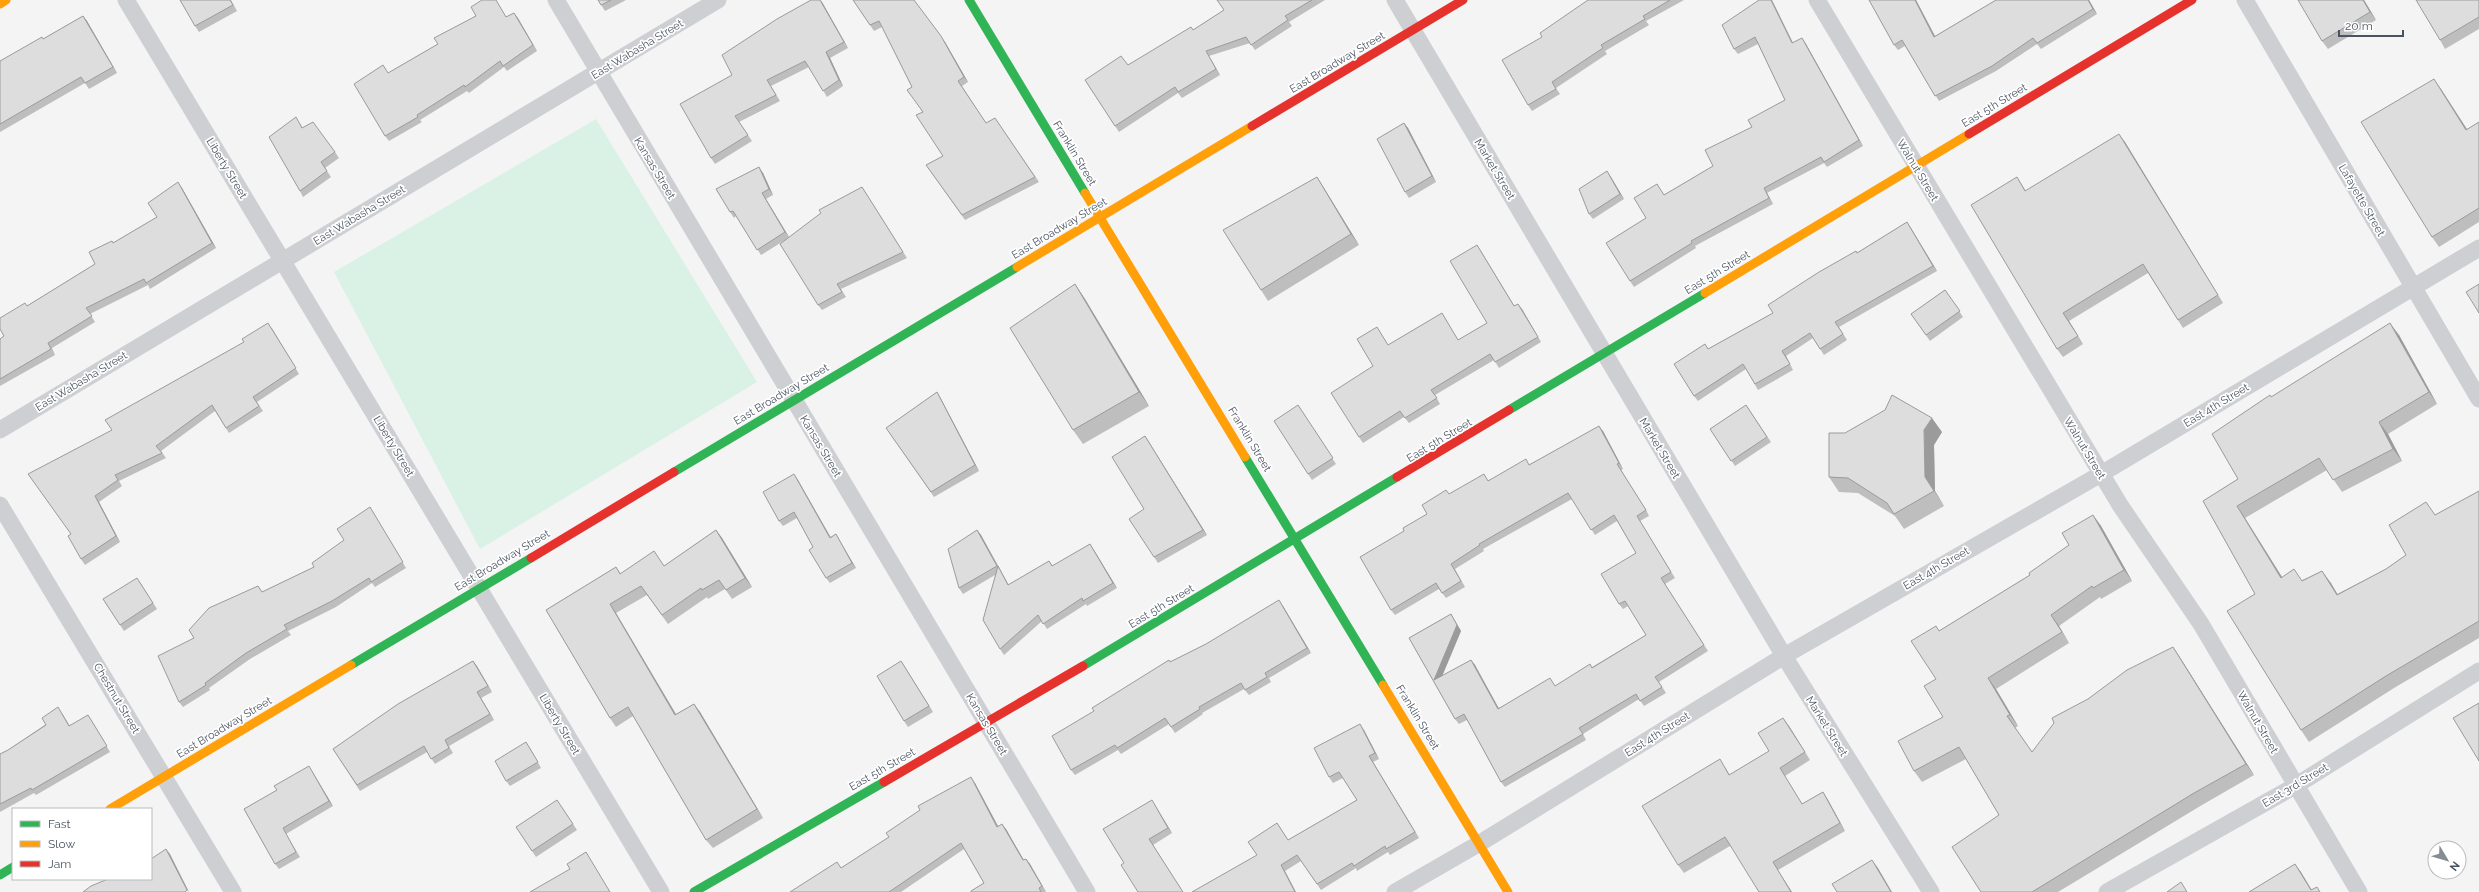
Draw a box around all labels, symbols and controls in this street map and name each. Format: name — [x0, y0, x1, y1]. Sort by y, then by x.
scale bar — [2339, 12, 2403, 38]
street label: East Wabasha Street — [589, 17, 686, 82]
text: 20 m — [2345, 19, 2373, 33]
street label: East Broadway Street — [1287, 29, 1387, 96]
street label: East 5th Street — [1959, 81, 2030, 130]
street label: Franklin Street — [1050, 119, 1099, 188]
street label: Kansas Street — [631, 135, 678, 202]
street label: Liberty Street — [203, 136, 250, 201]
street label: Market Street — [1471, 137, 1518, 202]
street label: Walnut Street — [1894, 137, 1941, 204]
street label: Lafayette Street — [2336, 162, 2388, 239]
street label: East Wabasha Street — [311, 183, 408, 248]
street label: East Broadway Street — [1009, 195, 1109, 262]
street label: East 5th Street — [1682, 248, 1753, 297]
street label: East Wabasha Street — [33, 349, 130, 414]
street label: East Broadway Street — [731, 361, 831, 428]
street label: East 4th Street — [2181, 381, 2252, 430]
street label: Franklin Street — [1225, 405, 1274, 474]
street label: Kansas Street — [797, 413, 844, 480]
street label: Liberty Street — [370, 414, 417, 479]
street label: Walnut Street — [2061, 415, 2108, 482]
street label: East 5th Street — [1404, 416, 1475, 465]
street label: Market Street — [1636, 416, 1683, 481]
street label: East Broadway Street — [452, 527, 552, 594]
street label: East 4th Street — [1901, 544, 1972, 593]
street label: East 5th Street — [1126, 582, 1197, 631]
street label: Chestnut Street — [91, 661, 143, 736]
street label: Franklin Street — [1393, 683, 1442, 752]
street label: Walnut Street — [2234, 689, 2281, 756]
street label: Kansas Street — [963, 691, 1010, 758]
street label: Liberty Street — [536, 692, 583, 757]
street label: East Broadway Street — [174, 694, 274, 761]
street label: Market Street — [1803, 694, 1850, 759]
street label: East 4th Street — [1622, 709, 1692, 760]
street label: East 5th Street — [847, 745, 918, 794]
street label: East 3rd Street — [2260, 761, 2331, 810]
legend — [12, 808, 152, 880]
text: Fast — [48, 817, 71, 831]
text: Slow — [48, 837, 75, 851]
north arrow — [2427, 840, 2467, 880]
text: Jam — [48, 857, 71, 871]
text: N — [2447, 859, 2462, 873]

